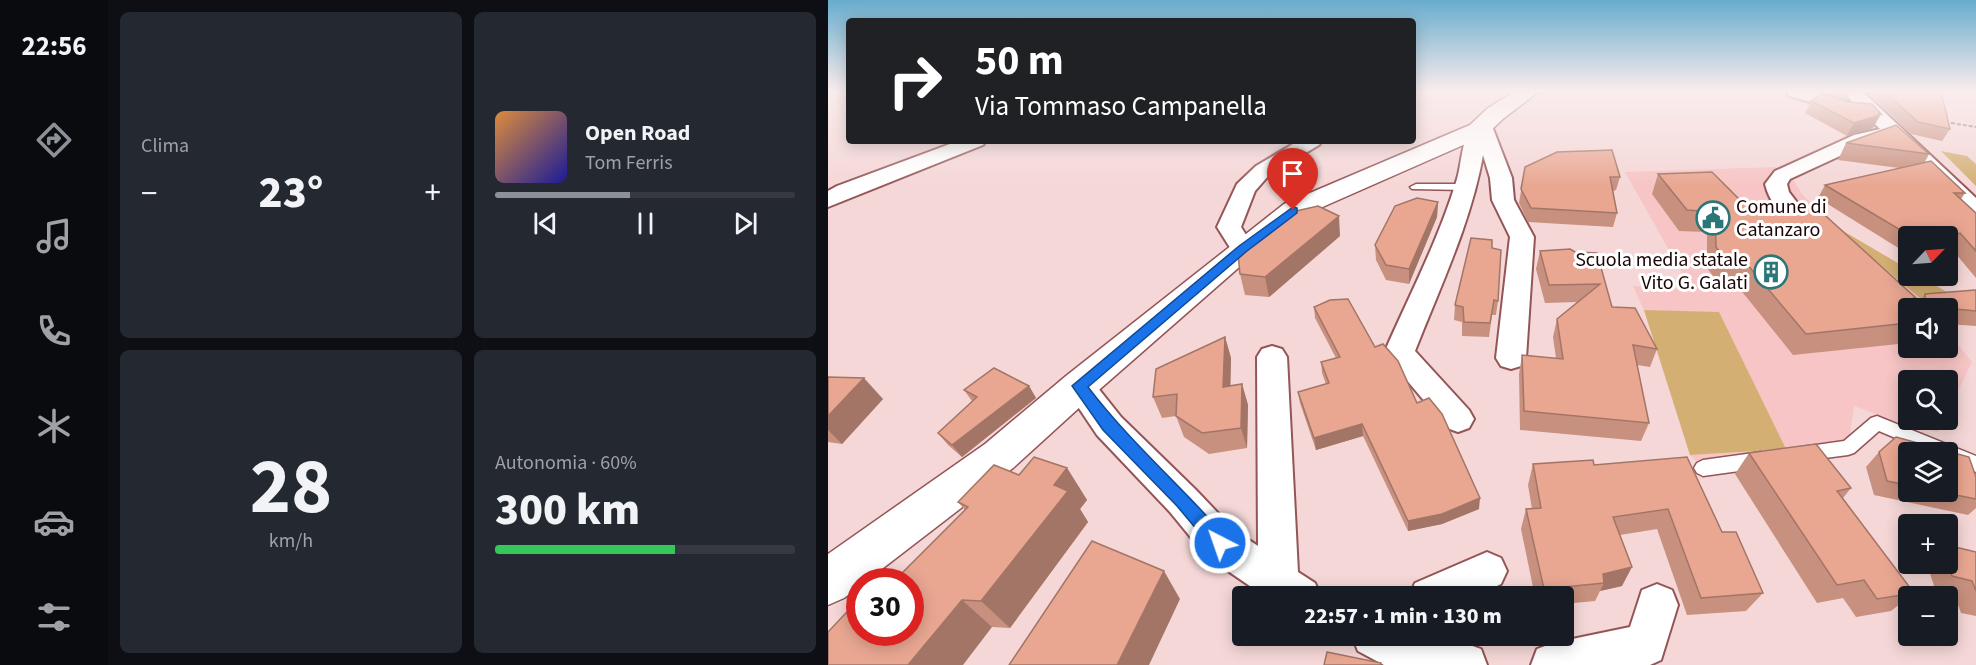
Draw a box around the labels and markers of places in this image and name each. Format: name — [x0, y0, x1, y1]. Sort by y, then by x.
pin — [1267, 148, 1318, 210]
place label: Comune di Catanzaro — [1736, 193, 1827, 244]
public building icon: Comune di Catanzaro — [1695, 200, 1731, 236]
place label: Scuola media statale Vito G. Galati — [1575, 246, 1748, 297]
building icon: Scuola media statale Vito G. Galati — [1753, 254, 1789, 290]

